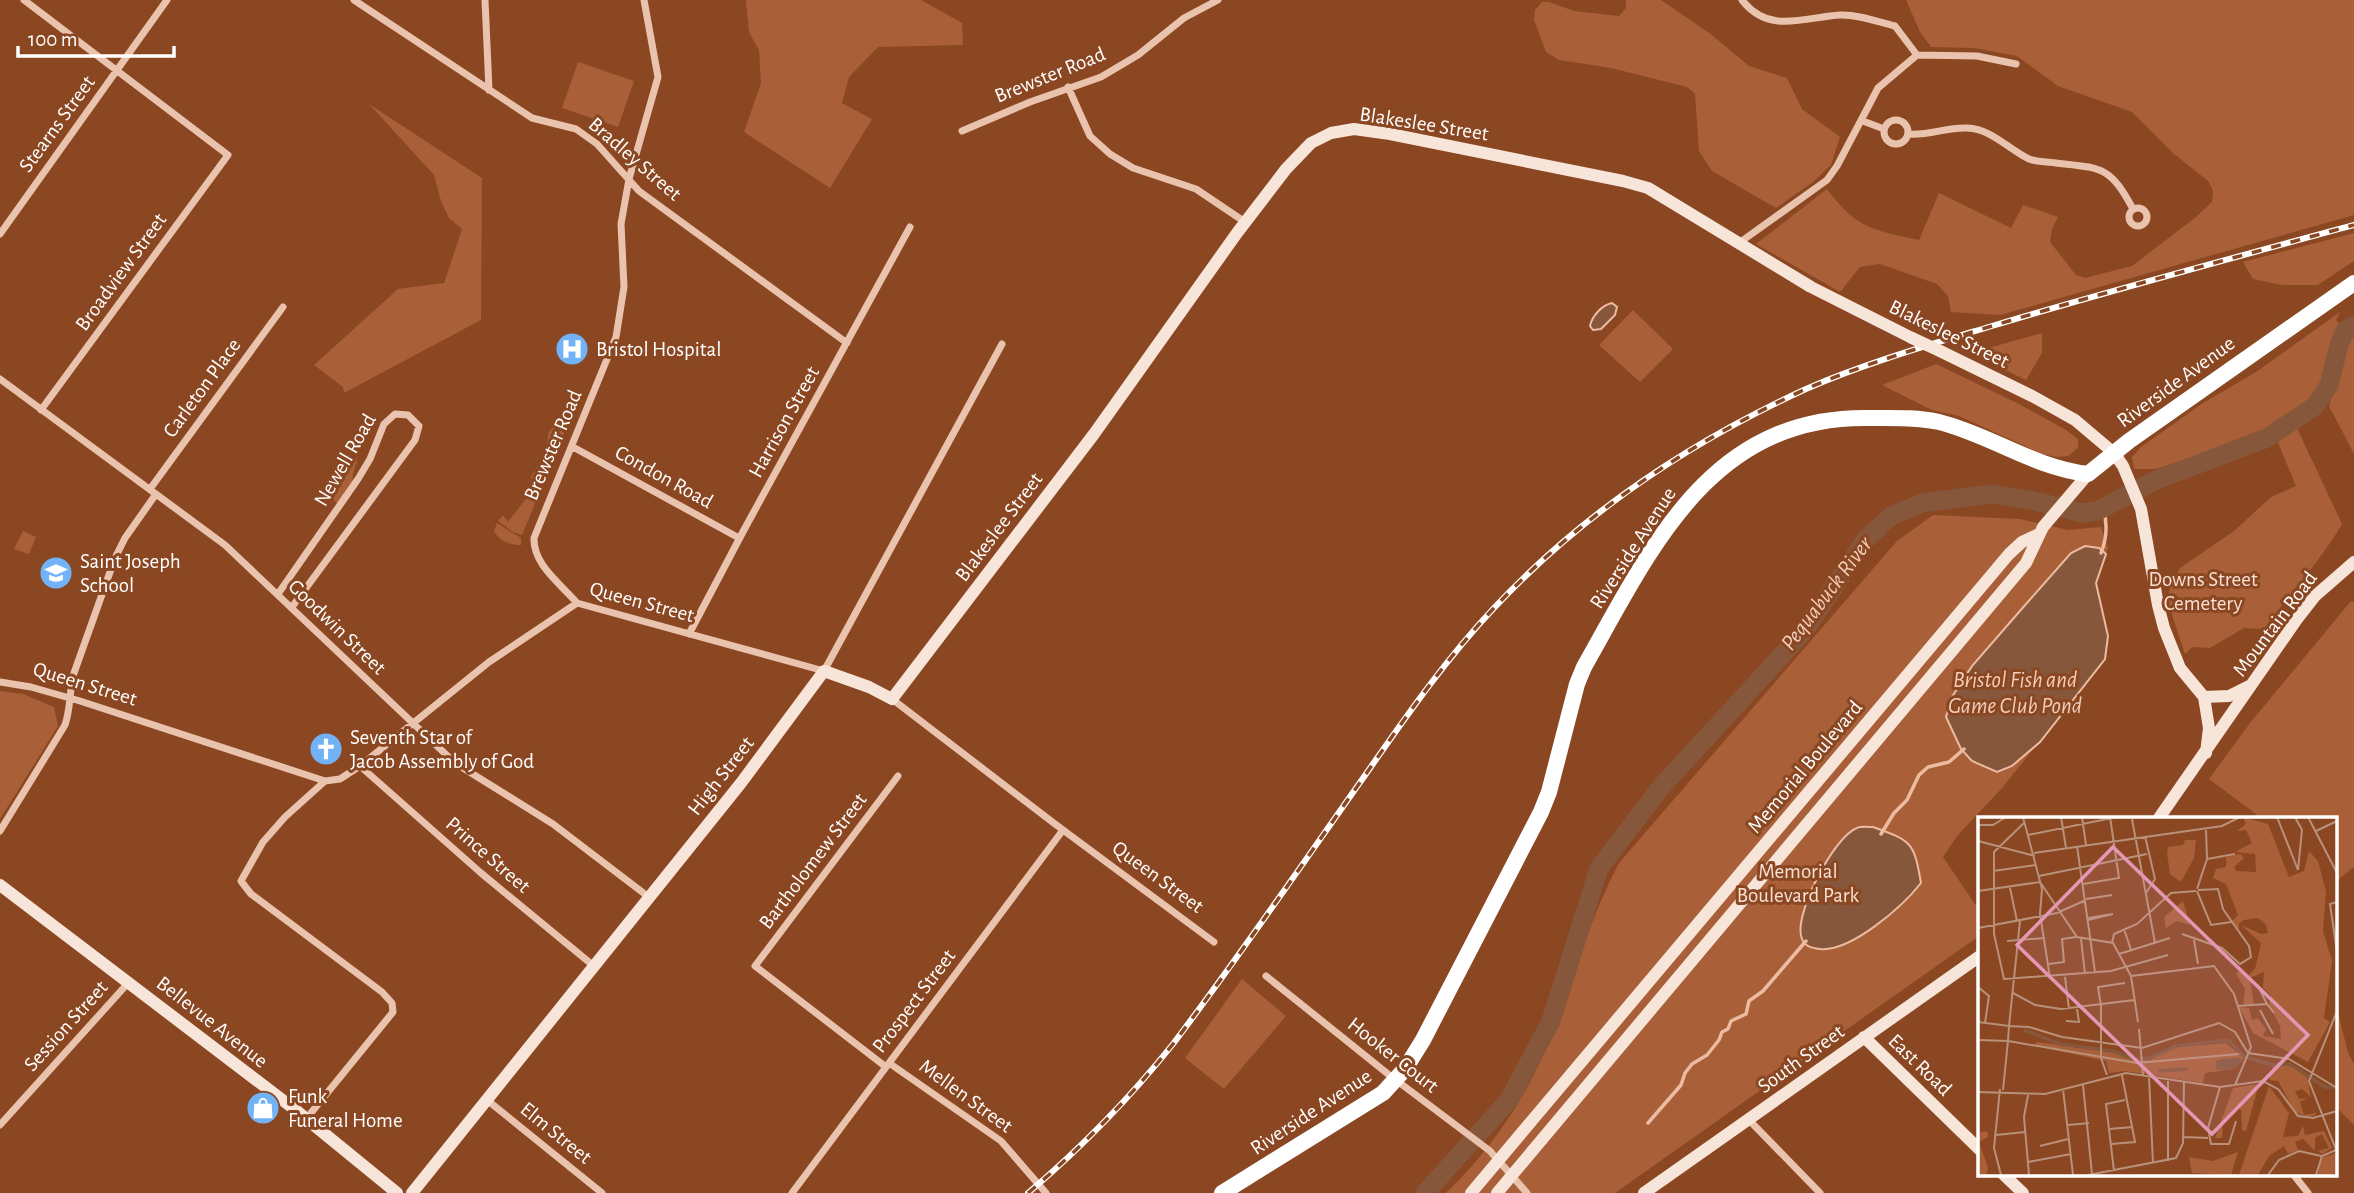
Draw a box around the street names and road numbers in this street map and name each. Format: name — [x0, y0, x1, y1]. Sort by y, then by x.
street label: Brewster Road — [992, 43, 1109, 107]
street label: Stearns Street — [15, 72, 99, 176]
street label: Blakeslee Street — [1358, 103, 1490, 145]
street label: Bradley Street — [585, 113, 685, 205]
street label: Broadview Street — [72, 209, 171, 335]
street label: Blakeslee Street — [1886, 296, 2012, 372]
street label: Riverside Avenue — [2113, 332, 2239, 432]
street label: Carleton Place — [159, 335, 245, 441]
street label: Harrison Street — [745, 363, 823, 481]
street label: Brewster Road — [520, 387, 586, 503]
street label: Newell Road — [310, 410, 380, 510]
street label: Condon Road — [611, 442, 717, 513]
street label: Blakeslee Street — [951, 468, 1047, 585]
street label: Riverside Avenue — [1586, 484, 1680, 612]
street label: Mountain Road — [2229, 568, 2321, 680]
street label: Goodwin Street — [284, 575, 390, 679]
street label: Queen Street — [587, 578, 697, 626]
street label: Queen Street — [31, 658, 140, 710]
street label: Memorial Boulevard — [1744, 697, 1866, 837]
street label: High Street — [684, 732, 758, 819]
street label: Bartholomew Street — [755, 789, 871, 933]
street label: Prince Street — [442, 813, 534, 897]
street label: Queen Street — [1108, 837, 1208, 917]
street label: Prospect Street — [868, 945, 960, 1057]
street label: Bellevue Avenue — [152, 972, 272, 1072]
street label: Session Street — [20, 977, 112, 1075]
street label: Hooker Court — [1344, 1013, 1442, 1097]
street label: South Street — [1754, 1021, 1848, 1097]
street label: East Road — [1884, 1030, 1956, 1100]
street label: Mellen Street — [915, 1055, 1017, 1137]
street label: Riverside Avenue — [1247, 1065, 1375, 1159]
street label: Elm Street — [516, 1098, 596, 1168]

